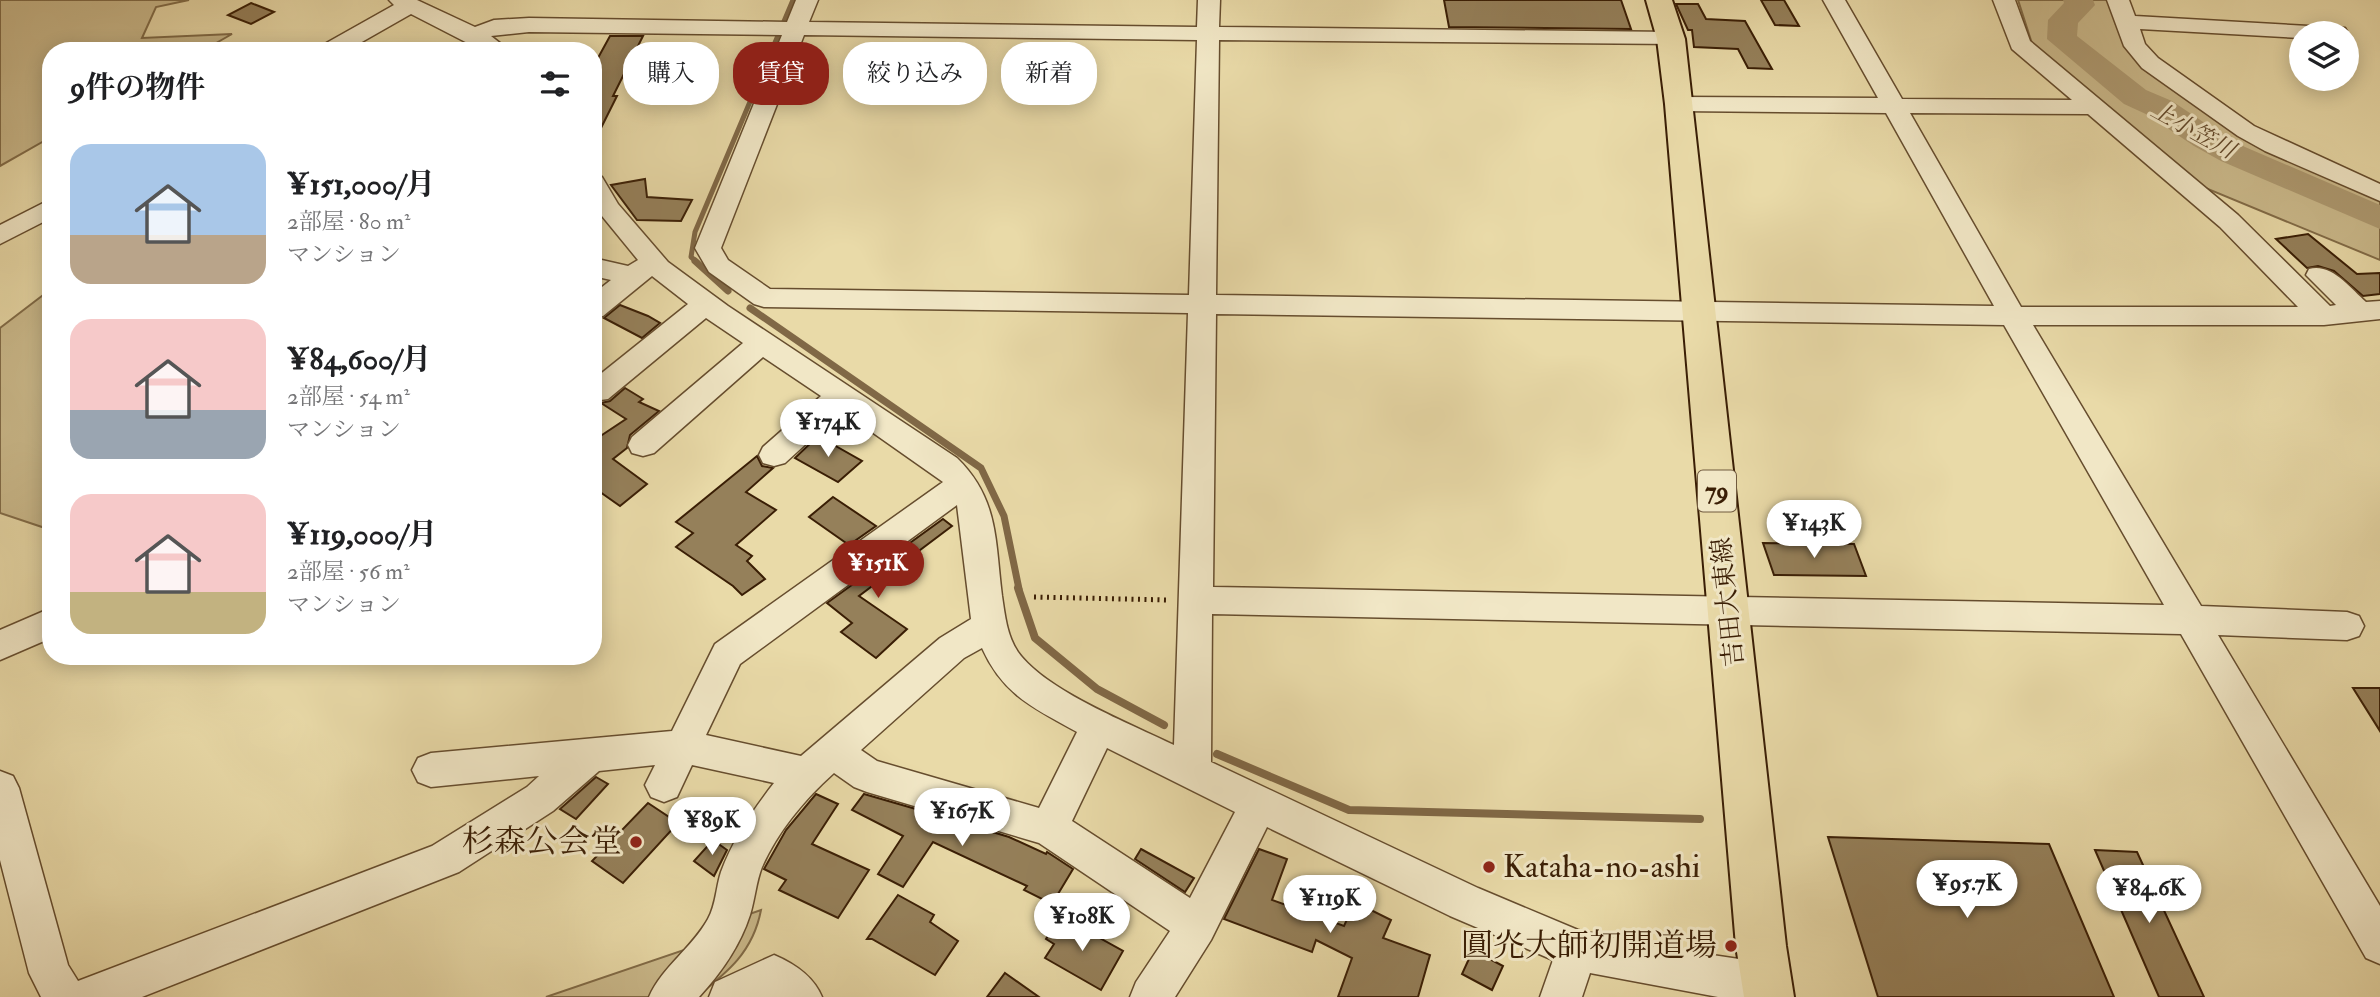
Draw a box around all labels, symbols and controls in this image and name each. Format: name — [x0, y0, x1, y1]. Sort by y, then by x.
map controls — [2289, 21, 2359, 91]
button: layers — [2289, 21, 2359, 91]
chip: 購入 — [623, 42, 719, 105]
chip: 賃貸 — [733, 42, 829, 105]
chip: 絞り込み — [843, 42, 987, 105]
chip: 新着 — [1001, 42, 1097, 105]
icon: filters — [536, 65, 574, 103]
text: 9件の物件 — [70, 69, 205, 106]
water label: 上小笠川 — [2146, 95, 2243, 166]
text: ¥151,000/月 — [287, 166, 435, 203]
icon: home — [126, 172, 210, 256]
text: 2部屋 · 80 m² — [287, 207, 411, 236]
text: マンション — [287, 240, 401, 269]
text: ¥84,600/月 — [287, 341, 431, 378]
icon: home — [126, 347, 210, 431]
text: 2部屋 · 54 m² — [287, 382, 410, 411]
pin: ¥174K — [779, 400, 877, 459]
text: ¥174K — [796, 407, 860, 436]
text: マンション — [287, 415, 401, 444]
road number: 79 — [1698, 470, 1736, 512]
pin: ¥143K — [1765, 500, 1863, 560]
text: ¥143K — [1783, 508, 1845, 537]
text: ¥119,000/月 — [287, 516, 437, 553]
icon: home — [126, 522, 210, 606]
street label: 吉田大東線 — [1705, 536, 1751, 668]
pin: ¥151K — [829, 540, 927, 600]
text: ¥151K — [848, 548, 908, 577]
text: 2部屋 · 56 m² — [287, 557, 410, 586]
text: マンション — [287, 590, 401, 619]
pin: ¥167K — [913, 788, 1011, 848]
text: ¥167K — [930, 796, 994, 825]
pin: ¥89K — [671, 798, 753, 857]
text: ¥89K — [684, 805, 740, 834]
place label: 杉森公会堂 — [462, 822, 622, 862]
marker: 杉森公会堂 — [628, 834, 644, 850]
place label: Kataha-no-ashi — [1503, 847, 1700, 887]
marker: Kataha-no-ashi — [1481, 859, 1497, 875]
pin: ¥95.7K — [1910, 860, 2024, 920]
pin: ¥84.6K — [2092, 866, 2206, 925]
text: ¥95.7K — [1933, 868, 2002, 897]
text: ¥84.6K — [2112, 873, 2186, 902]
pin: ¥119K — [1281, 876, 1379, 935]
text: ¥119K — [1299, 883, 1361, 912]
pin: ¥108K — [1033, 894, 1131, 953]
text: ¥108K — [1050, 901, 1114, 930]
place label: 圓灮大師初開道場 — [1461, 926, 1717, 966]
marker: 圓灮大師初開道場 — [1723, 938, 1739, 954]

